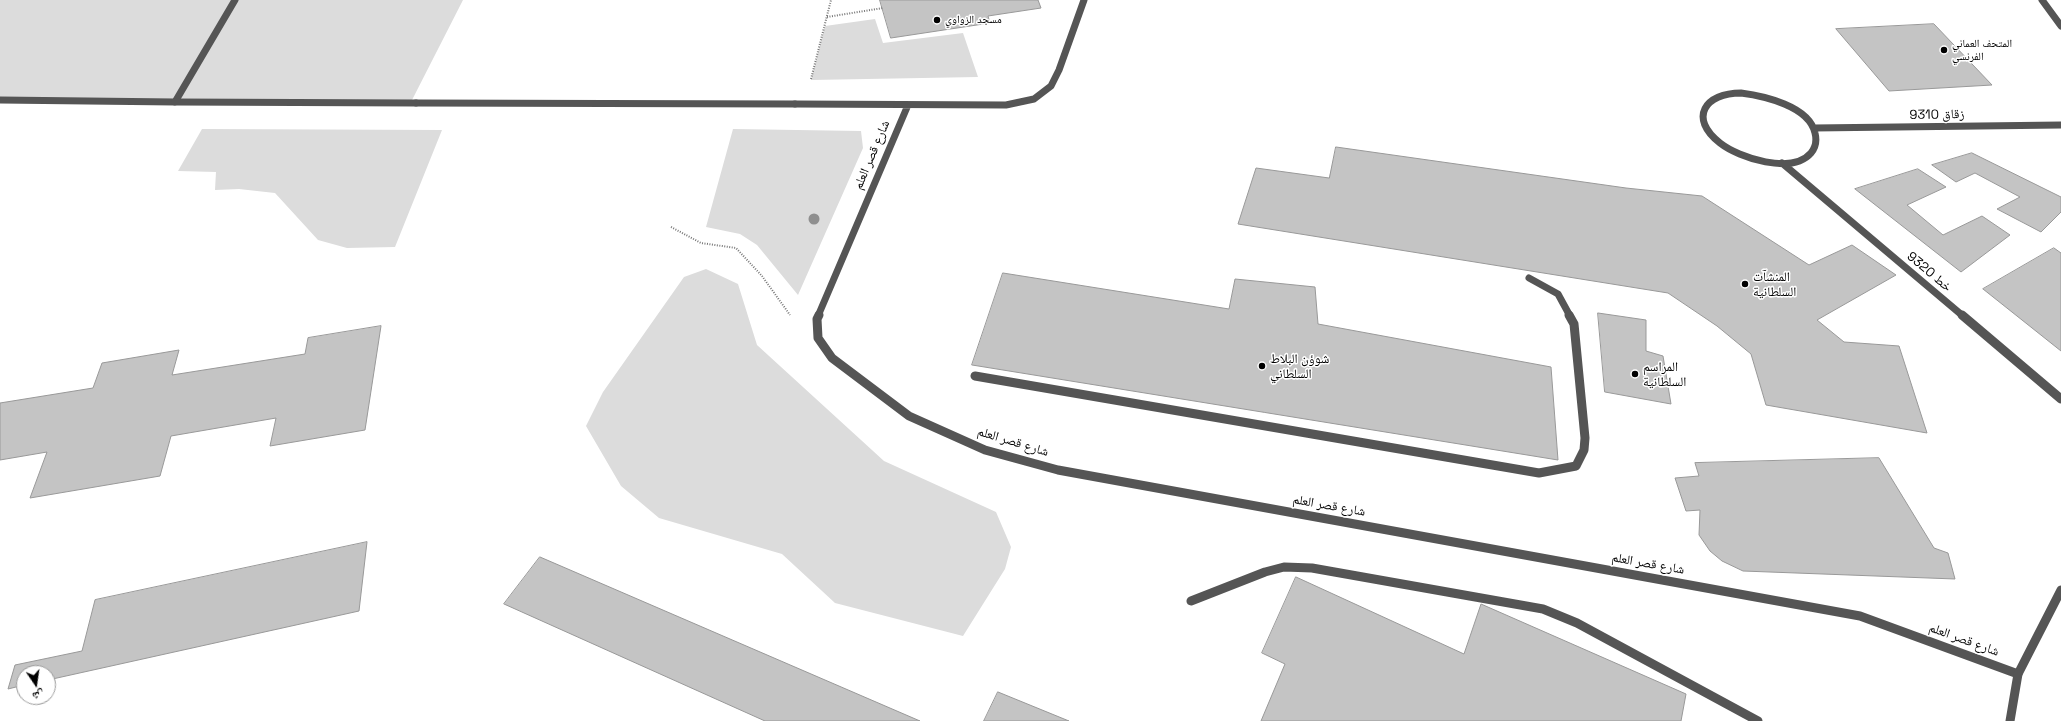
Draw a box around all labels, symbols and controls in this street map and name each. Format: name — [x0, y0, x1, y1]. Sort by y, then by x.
place label: مسجد الزواوي — [945, 13, 1002, 27]
marker: مسجد الزواوي — [932, 15, 942, 25]
place label: المتحف العماني الفرنسي — [1952, 37, 2012, 63]
marker: المتحف العماني الفرنسي — [1939, 45, 1949, 55]
street label: زقاق 9310 — [1909, 107, 1965, 123]
street label: شارع قصر العلم — [850, 118, 894, 192]
street label: 9320 خط — [1903, 249, 1955, 295]
place label: المنشآت السلطانية — [1753, 269, 1796, 300]
marker: المنشآت السلطانية — [1740, 279, 1750, 289]
place label: شوؤن البلاط السلطاني — [1270, 351, 1329, 382]
place label: المراسم السلطانية — [1643, 359, 1686, 390]
marker: شوؤن البلاط السلطاني — [1257, 361, 1267, 371]
marker: المراسم السلطانية — [1630, 369, 1640, 379]
street label: شارع قصر العلم — [976, 424, 1050, 460]
street label: شارع قصر العلم — [1291, 492, 1367, 520]
street label: شارع قصر العلم — [1610, 550, 1686, 578]
street label: شارع قصر العلم — [1927, 620, 2001, 660]
north arrow — [16, 665, 56, 705]
text: ش — [31, 688, 46, 704]

